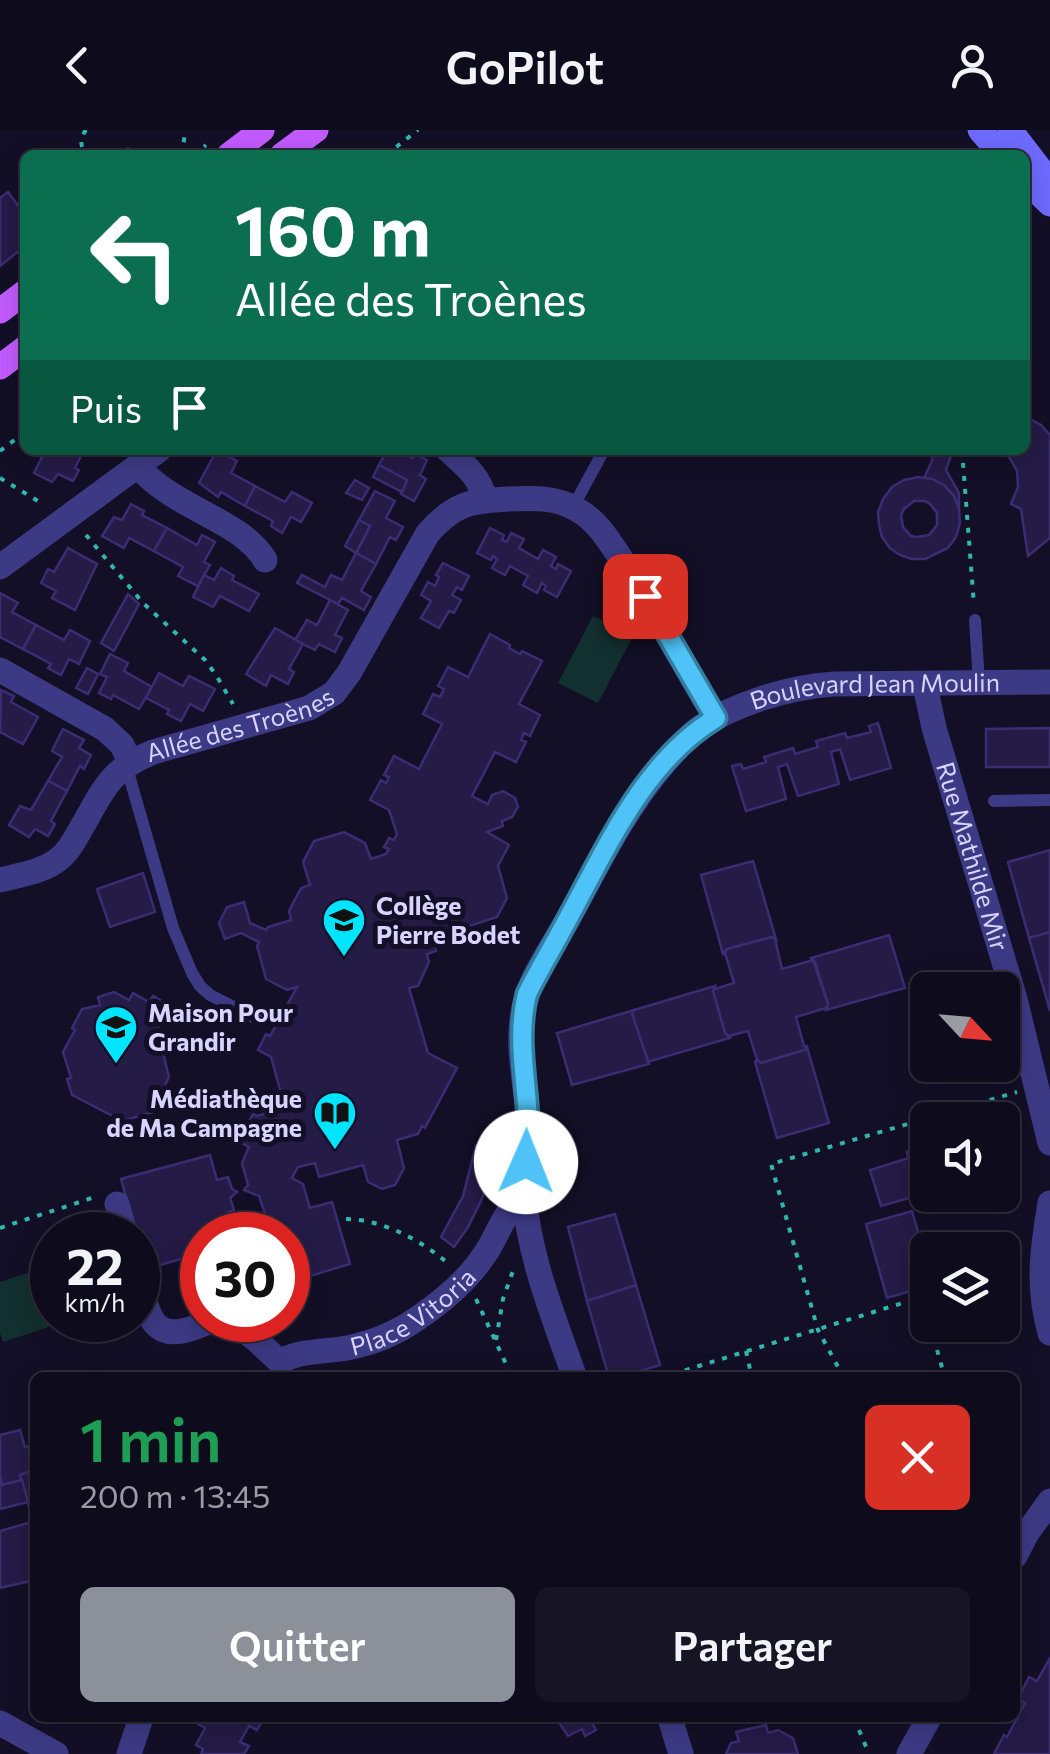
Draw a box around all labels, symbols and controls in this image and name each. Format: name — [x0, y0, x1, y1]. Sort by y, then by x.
icon: back — [50, 38, 105, 93]
text: GoPilot — [446, 38, 604, 93]
icon: person — [945, 38, 1000, 93]
text: 160 m — [235, 185, 431, 270]
icon: left — [70, 190, 200, 320]
text: Allée des Troènes — [235, 270, 587, 325]
icon: arrive — [162, 380, 217, 435]
text: Puis — [70, 384, 142, 431]
pin — [603, 554, 688, 639]
icon: arrive — [618, 569, 673, 624]
street label: Boulevard Jean Moulin — [746, 666, 1000, 715]
street label: Allée des Troènes — [142, 681, 339, 767]
street label: Rue Mathilde Mir — [931, 758, 1016, 954]
place label: Collège Pierre Bodet — [376, 890, 520, 949]
school or university icon: Collège Pierre Bodet — [321, 897, 367, 958]
north arrow — [910, 972, 1020, 1082]
map controls — [910, 972, 1020, 1342]
place label: Maison Pour Grandir — [148, 997, 293, 1056]
school or university icon: Maison Pour Grandir — [93, 1004, 139, 1065]
place label: Médiathèque de Ma Campagne — [106, 1083, 302, 1142]
library icon: Médiathèque de Ma Campagne — [312, 1090, 358, 1151]
button: sound — [910, 1102, 1020, 1212]
position arrow — [474, 1110, 578, 1214]
speed limit sign: 30 — [180, 1212, 310, 1342]
button: layers — [910, 1232, 1020, 1342]
text: 22 — [67, 1234, 123, 1295]
street label: Place Vitoria — [347, 1262, 481, 1361]
text: km/h — [65, 1287, 125, 1317]
text: 1 min — [80, 1401, 221, 1474]
button: close — [865, 1405, 970, 1510]
text: 200 m · 13:45 — [80, 1475, 270, 1515]
button: Quitter — [80, 1587, 515, 1702]
button: Partager — [535, 1587, 970, 1702]

